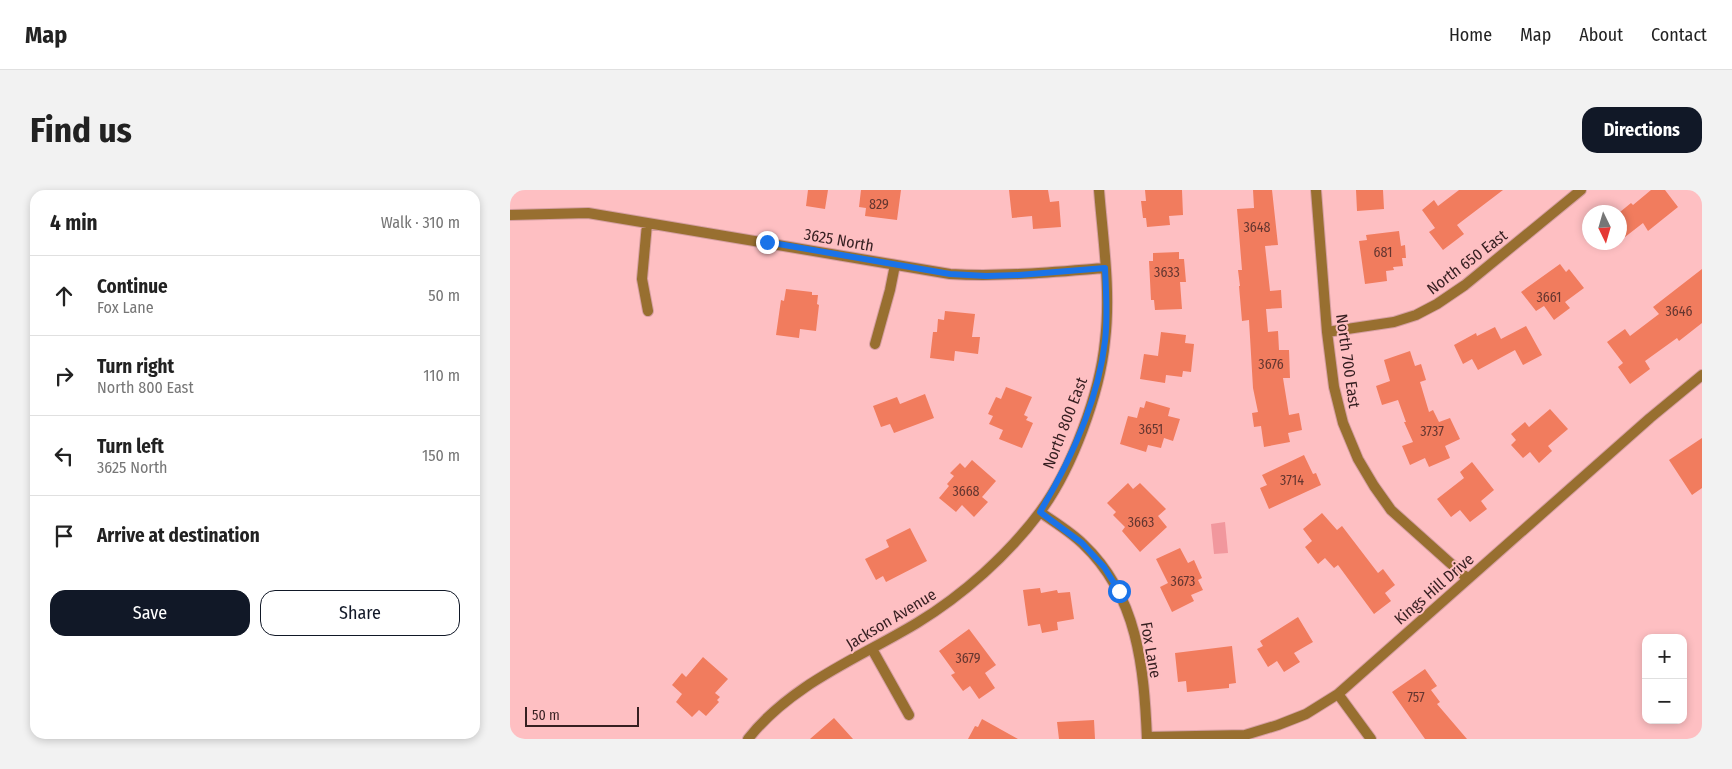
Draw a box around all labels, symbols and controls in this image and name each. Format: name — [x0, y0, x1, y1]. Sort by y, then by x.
text: Map — [25, 21, 67, 49]
text: Home — [1449, 24, 1492, 46]
text: Map — [1520, 24, 1551, 46]
text: About — [1579, 24, 1623, 46]
text: Contact — [1651, 24, 1707, 46]
button: Directions — [1582, 107, 1702, 153]
text: Find us — [30, 109, 132, 151]
house number: 829 — [869, 196, 889, 213]
north arrow — [1582, 205, 1627, 250]
text: 4 min — [50, 210, 98, 236]
text: Walk · 310 m — [381, 213, 460, 232]
house number: 3648 — [1243, 219, 1271, 236]
street label: 3625 North — [803, 225, 875, 255]
street label: North 650 East — [1423, 225, 1511, 298]
route end — [756, 231, 779, 254]
house number: 681 — [1373, 244, 1393, 261]
house number: 3633 — [1154, 264, 1180, 281]
text: Continue — [97, 275, 168, 298]
icon: ahead — [50, 282, 78, 310]
text: 50 m — [428, 286, 460, 305]
house number: 3661 — [1536, 289, 1562, 306]
text: Fox Lane — [97, 298, 154, 317]
house number: 3646 — [1666, 303, 1693, 320]
street label: North 700 East — [1332, 313, 1364, 410]
text: Turn right — [97, 355, 174, 378]
house number: 3676 — [1258, 356, 1284, 373]
icon: right — [50, 362, 78, 390]
text: 110 m — [423, 366, 460, 385]
street label: North 800 East — [1039, 374, 1091, 472]
text: North 800 East — [97, 378, 194, 397]
house number: 3651 — [1139, 421, 1163, 438]
house number: 3737 — [1420, 423, 1444, 440]
text: Turn left — [97, 435, 164, 458]
icon: left — [50, 442, 78, 470]
text: 150 m — [422, 446, 460, 465]
text: 3625 North — [97, 458, 168, 477]
house number: 3714 — [1280, 472, 1304, 489]
house number: 3668 — [952, 483, 980, 500]
house number: 3663 — [1128, 514, 1154, 531]
icon: arrive — [50, 522, 78, 550]
text: Arrive at destination — [97, 524, 260, 547]
street label: Kings Hill Drive — [1391, 549, 1478, 629]
house number: 3673 — [1171, 573, 1195, 590]
route start — [1108, 580, 1131, 603]
street label: Jackson Avenue — [842, 585, 940, 653]
button: Save — [50, 590, 250, 636]
button: Share — [260, 590, 460, 636]
street label: Fox Lane — [1137, 620, 1165, 680]
map controls — [1642, 634, 1687, 724]
button: + — [1642, 634, 1687, 679]
house number: 3679 — [955, 650, 981, 667]
button: − — [1642, 679, 1687, 724]
house number: 757 — [1407, 689, 1425, 706]
scale bar — [525, 704, 639, 727]
text: 50 m — [532, 707, 560, 724]

